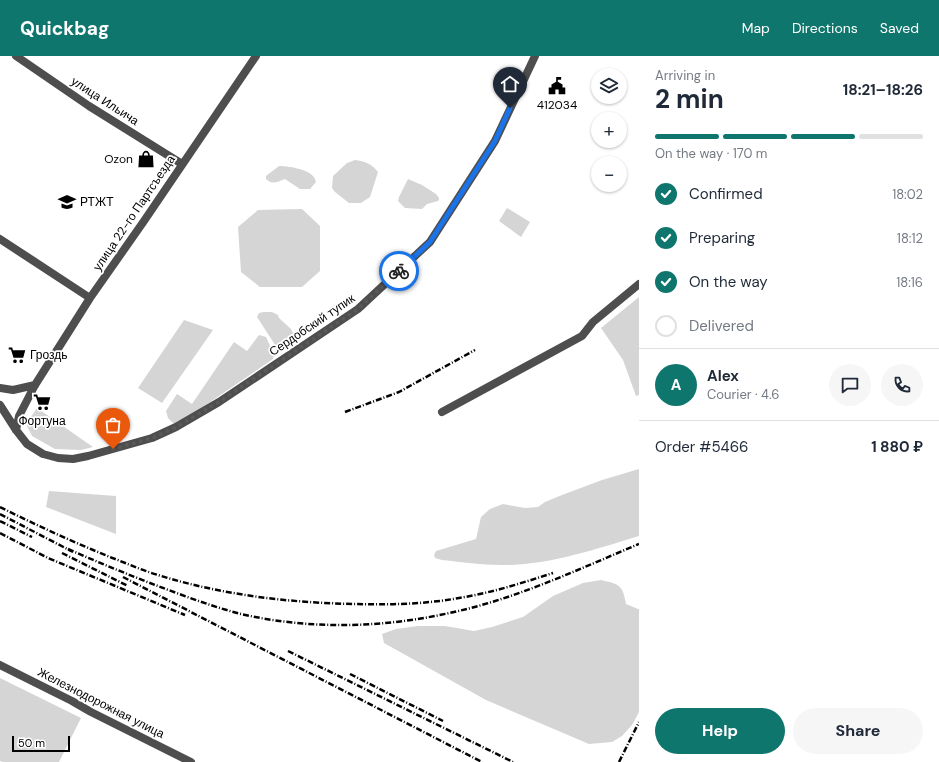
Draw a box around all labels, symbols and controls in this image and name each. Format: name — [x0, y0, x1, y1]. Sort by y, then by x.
text: Quickbag — [20, 16, 109, 41]
text: Map — [742, 19, 770, 37]
text: Directions — [792, 19, 858, 37]
text: Saved — [880, 19, 919, 37]
pin — [493, 67, 527, 108]
text: Arriving in — [655, 67, 715, 84]
map controls — [591, 68, 627, 192]
button: layers — [591, 68, 627, 104]
street label: улица Ильича — [68, 73, 142, 129]
icon: home — [499, 73, 521, 95]
public building icon: 412034 — [547, 76, 567, 96]
text: 18:21–18:26 — [843, 80, 923, 100]
text: 2 min — [655, 82, 724, 116]
place label: 412034 — [537, 97, 577, 113]
button: + — [591, 112, 627, 148]
text: On the way · 170 m — [655, 145, 767, 162]
shop icon: Ozon — [136, 149, 156, 169]
place label: Ozon — [104, 151, 133, 167]
street label: улица 22-го Партсъезда — [89, 152, 179, 274]
button: − — [591, 156, 627, 192]
icon: check — [655, 183, 677, 205]
text: Confirmed — [689, 184, 763, 204]
text: 18:02 — [892, 186, 923, 203]
school or university icon: РТЖТ — [57, 192, 77, 212]
place label: РТЖТ — [80, 194, 114, 210]
icon: check — [655, 227, 677, 249]
text: Preparing — [689, 228, 755, 248]
text: 18:12 — [897, 230, 923, 247]
courier — [379, 251, 419, 291]
icon: bike — [388, 260, 410, 282]
icon: check — [655, 271, 677, 293]
text: On the way — [689, 272, 768, 292]
text: 18:16 — [896, 274, 923, 291]
street label: Сердобский тупик — [266, 290, 359, 360]
text: Delivered — [689, 316, 754, 336]
supermarket icon: Гроздь — [7, 345, 27, 365]
place label: Гроздь — [30, 347, 68, 363]
button: chat — [829, 364, 871, 406]
button: phone — [881, 364, 923, 406]
text: Alex — [707, 366, 739, 386]
text: A — [671, 375, 681, 395]
text: Courier · 4.6 — [707, 386, 779, 403]
supermarket icon: Фортуна — [32, 392, 52, 412]
pin — [96, 408, 130, 449]
place label: Фортуна — [18, 413, 66, 429]
icon: bag — [102, 414, 124, 436]
text: Order #5466 — [655, 437, 749, 457]
text: 1 880 ₽ — [871, 437, 923, 457]
street label: Железнодорожная улица — [35, 664, 167, 742]
button: Help — [655, 708, 785, 754]
button: Share — [793, 708, 923, 754]
scale bar — [12, 734, 70, 753]
text: 50 m — [18, 736, 45, 750]

